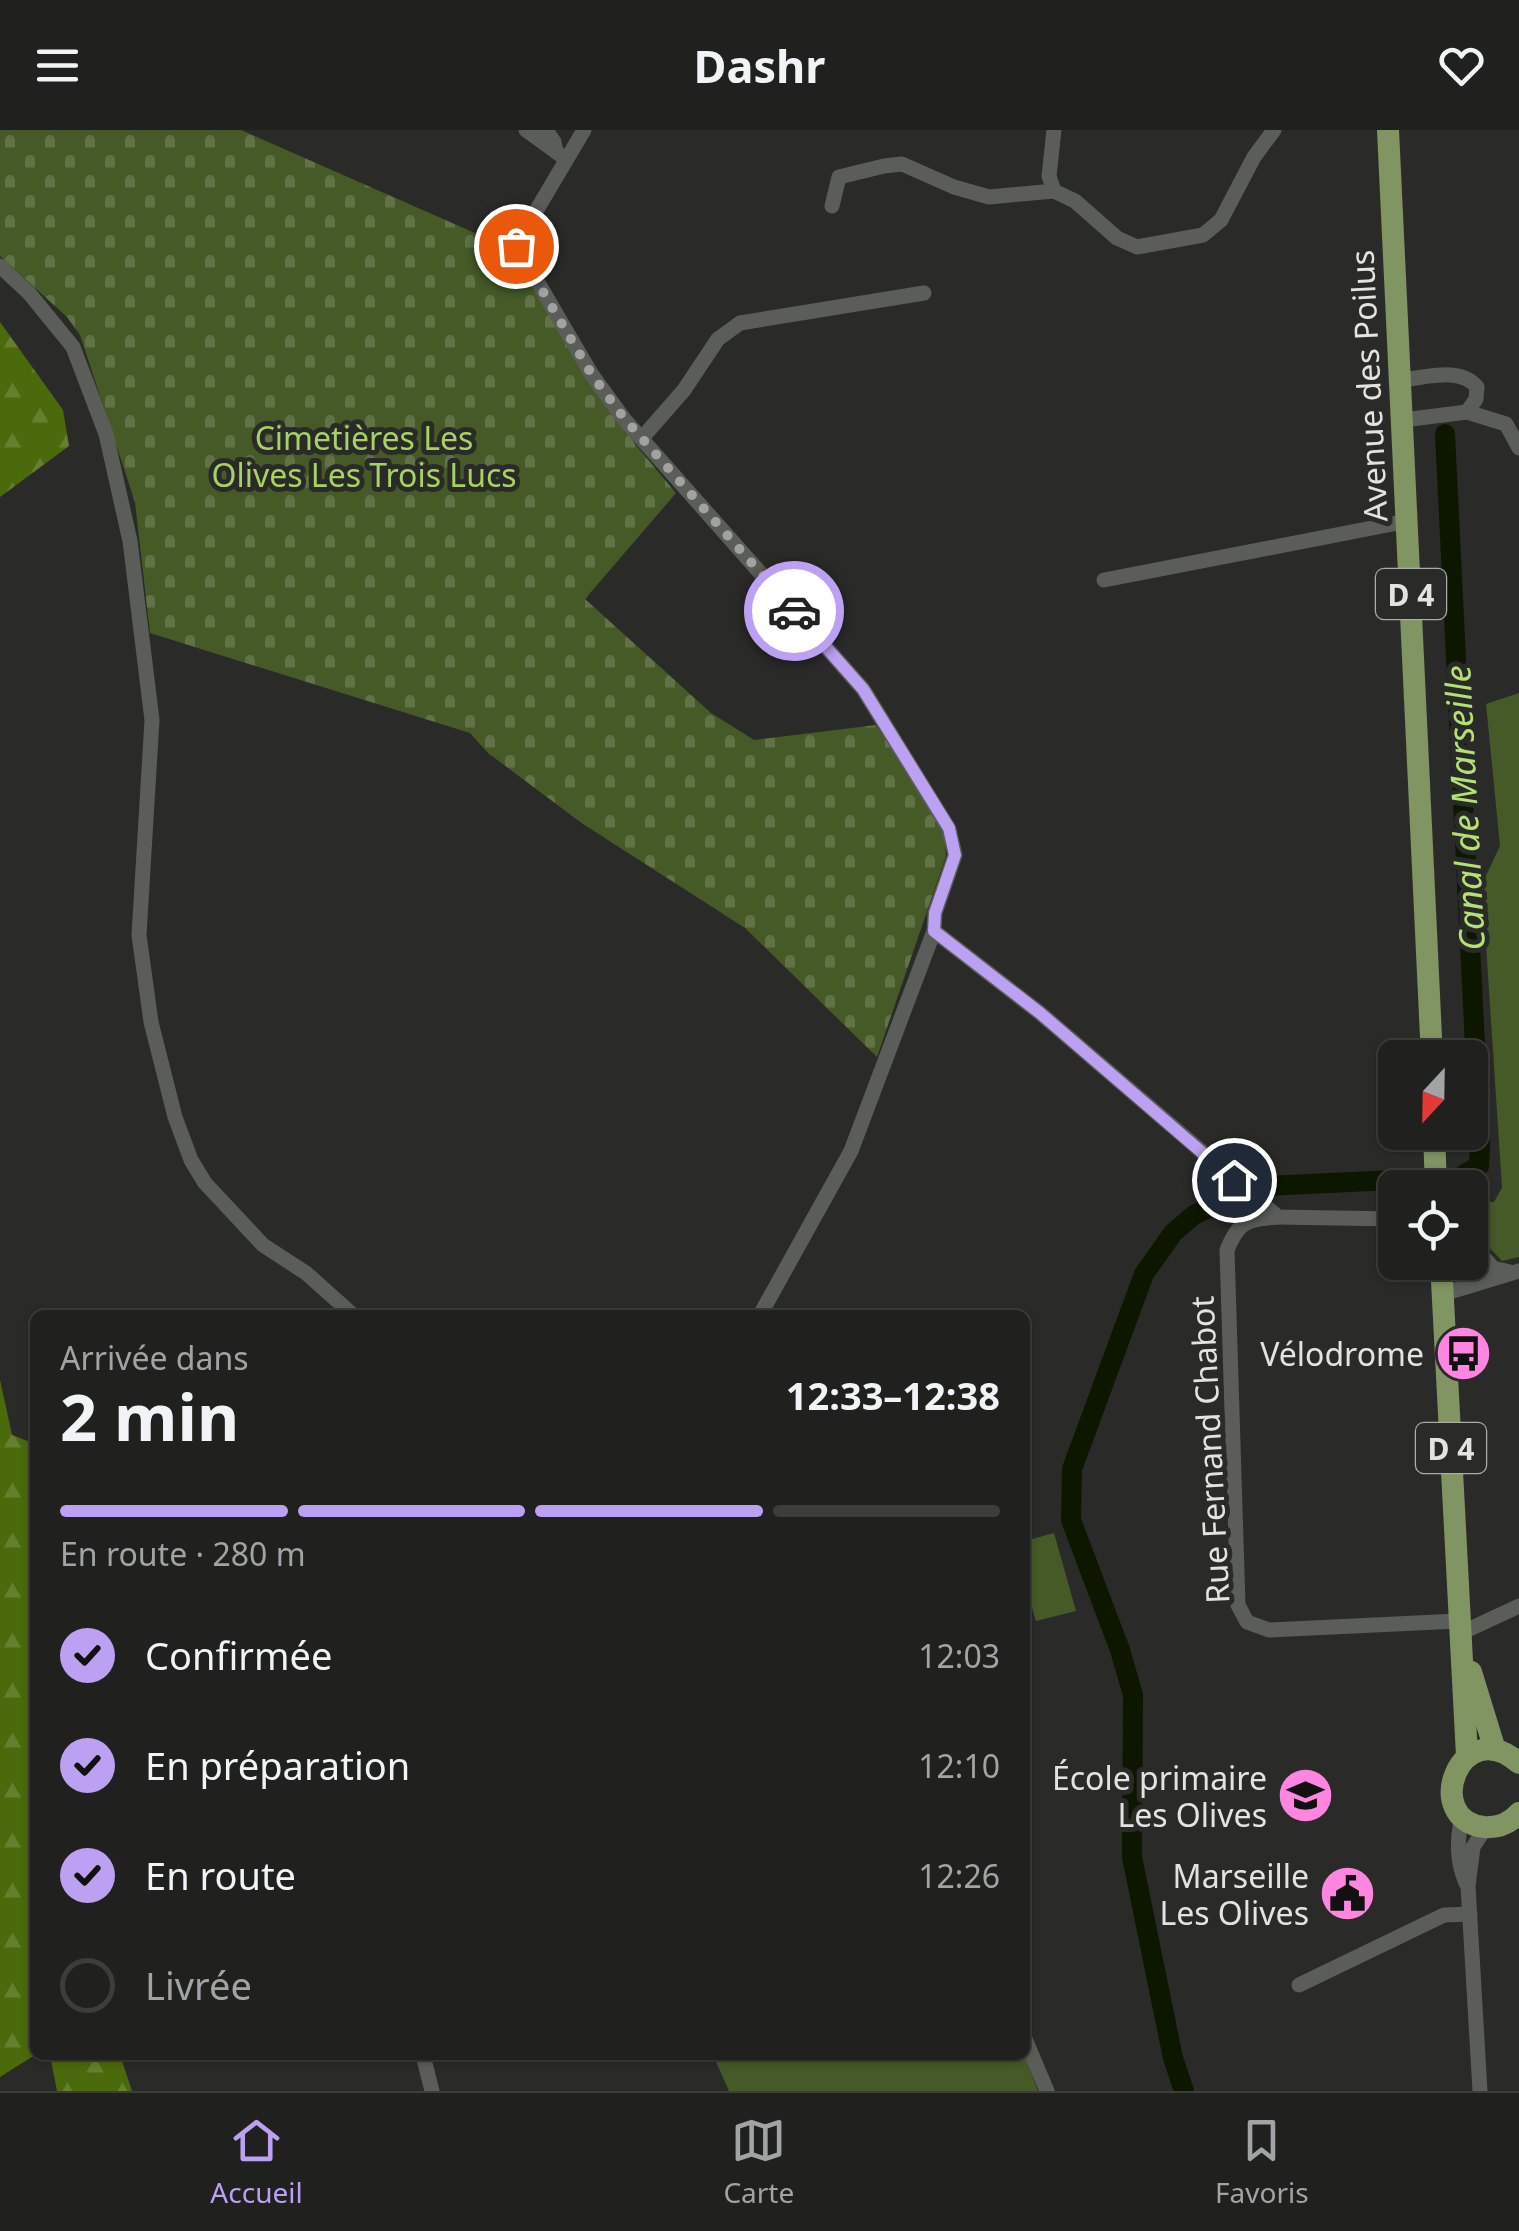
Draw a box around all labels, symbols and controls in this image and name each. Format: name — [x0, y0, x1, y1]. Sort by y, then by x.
text: Dashr — [694, 35, 825, 96]
icon: menu — [30, 38, 85, 93]
icon: heart — [1434, 38, 1489, 93]
pin — [474, 204, 559, 289]
icon: bag — [489, 219, 544, 274]
street label: Avenue des Poilus — [1339, 249, 1397, 523]
park label: Cimetières Les Olives Les Trois Lucs — [211, 416, 517, 496]
courier — [744, 561, 844, 661]
road number: D 4 — [1376, 569, 1446, 619]
icon: car — [767, 584, 822, 639]
water label: Canal de Marseille — [1433, 664, 1495, 952]
north arrow — [1378, 1040, 1488, 1150]
map controls — [1378, 1040, 1488, 1280]
pin — [1192, 1138, 1277, 1223]
icon: home — [1207, 1153, 1262, 1208]
button: locate — [1378, 1170, 1488, 1280]
street label: Rue Fernand Chabot — [1179, 1295, 1239, 1605]
bus stop icon: Vélodrome — [1433, 1323, 1493, 1383]
place label: Vélodrome — [1260, 1332, 1424, 1375]
text: Arrivée dans — [60, 1336, 249, 1379]
text: 12:33–12:38 — [786, 1369, 1000, 1421]
text: 2 min — [60, 1372, 239, 1460]
road number: D 4 — [1416, 1423, 1486, 1473]
text: En route · 280 m — [60, 1532, 306, 1575]
icon: check — [60, 1628, 115, 1683]
text: Confirmée — [145, 1629, 332, 1681]
text: 12:03 — [918, 1634, 1000, 1677]
icon: check — [60, 1738, 115, 1793]
text: En préparation — [145, 1739, 410, 1791]
text: 12:10 — [918, 1744, 1000, 1787]
place label: École primaire Les Olives — [1052, 1756, 1267, 1836]
school or university icon: École primaire Les Olives — [1276, 1765, 1336, 1825]
icon: check — [60, 1848, 115, 1903]
text: En route — [145, 1849, 296, 1901]
text: 12:26 — [918, 1854, 1000, 1897]
place label: Marseille Les Olives — [1159, 1854, 1309, 1934]
public building icon: Marseille Les Olives — [1318, 1863, 1378, 1923]
text: Livrée — [145, 1959, 252, 2011]
tab: Accueil — [210, 2113, 303, 2211]
tab: Carte — [723, 2113, 794, 2211]
tab: Favoris — [1215, 2113, 1309, 2211]

